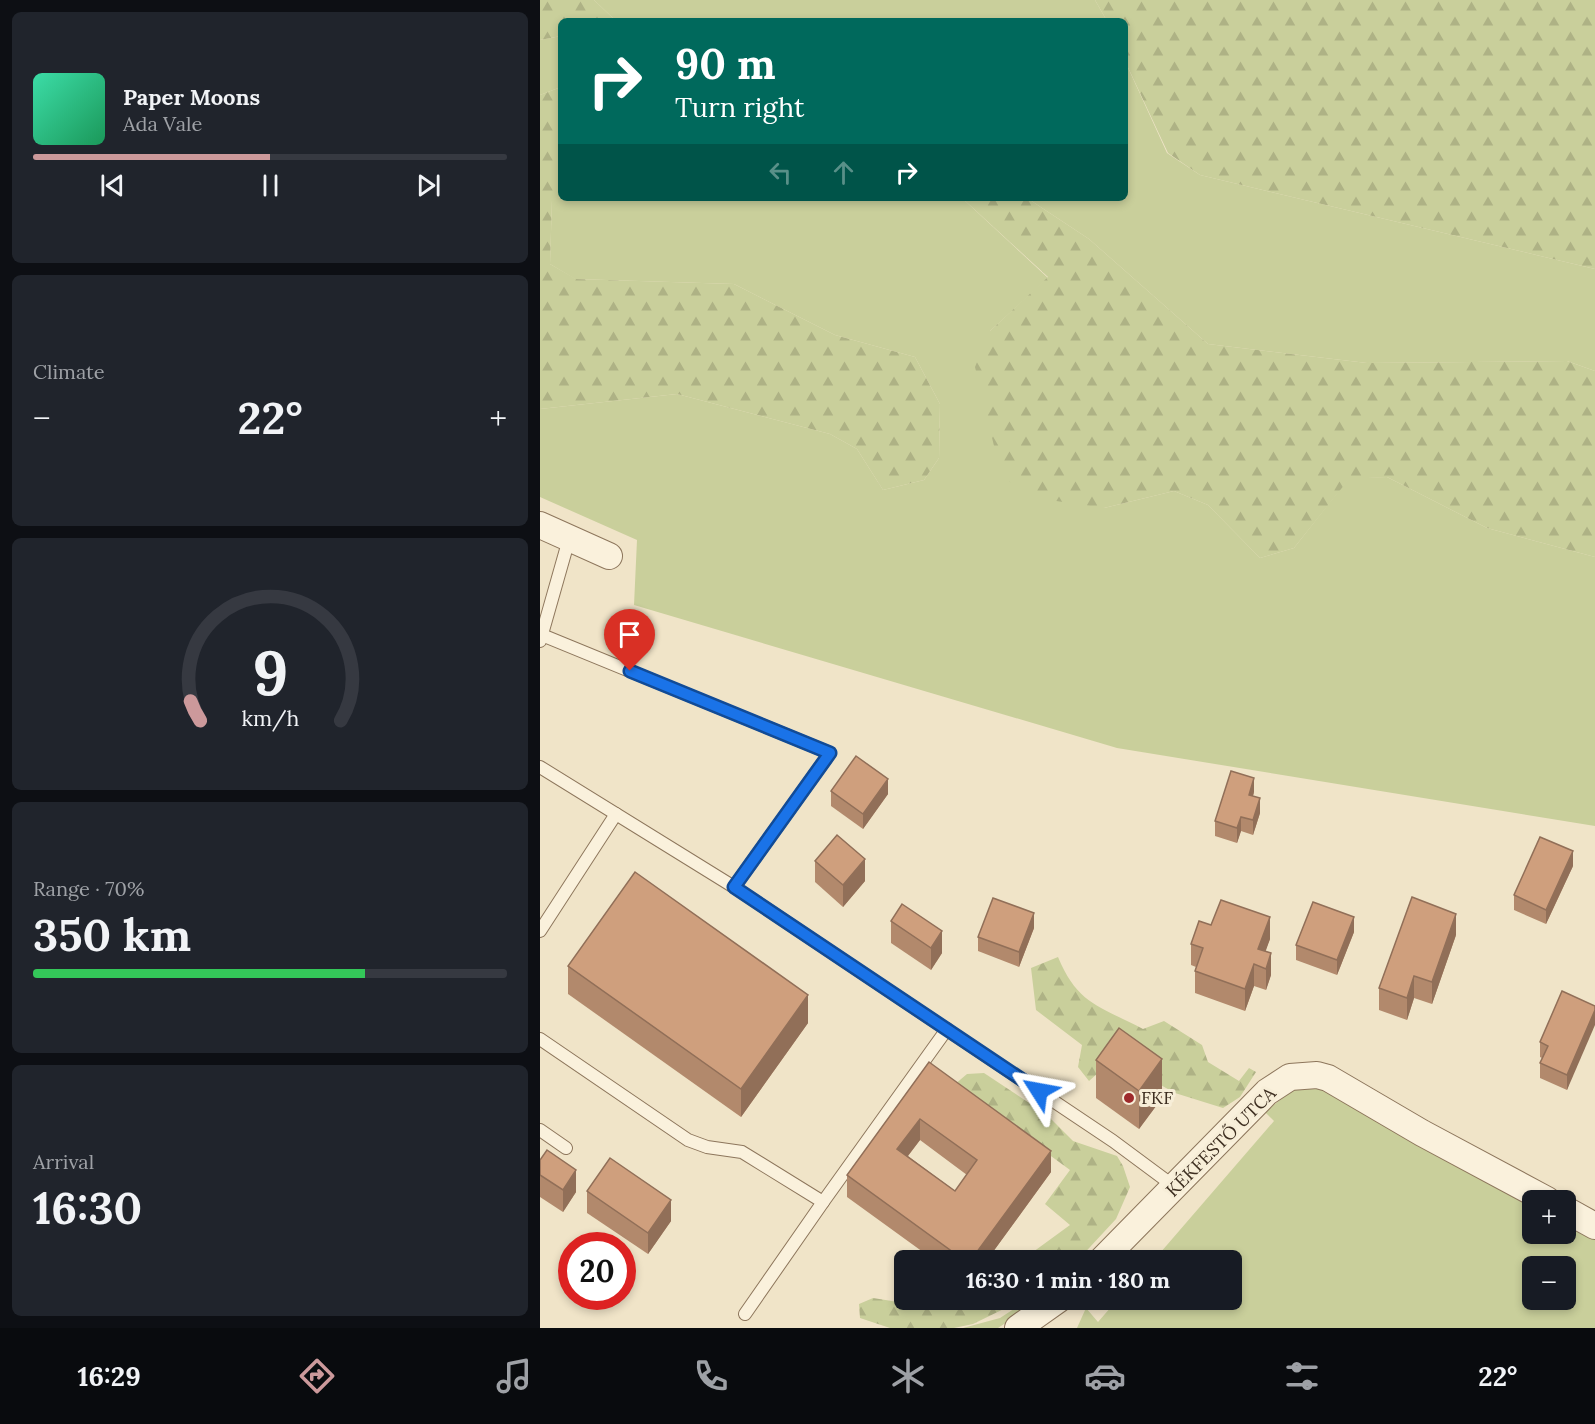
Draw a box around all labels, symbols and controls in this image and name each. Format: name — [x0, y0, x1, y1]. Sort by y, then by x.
text: 90 m — [675, 37, 776, 91]
icon: right — [576, 42, 654, 120]
text: Paper Moons — [123, 83, 260, 111]
text: Turn right — [675, 90, 804, 124]
text: Ada Vale — [123, 111, 202, 136]
icon: left — [764, 156, 797, 189]
icon: ahead — [827, 156, 860, 189]
icon: right — [890, 156, 923, 189]
icon: previous — [96, 169, 129, 202]
icon: pause — [254, 169, 287, 202]
icon: next — [412, 169, 445, 202]
text: Climate — [33, 359, 105, 384]
text: 22° — [237, 389, 303, 446]
text: − — [33, 397, 51, 439]
text: + — [489, 397, 507, 439]
pin — [604, 609, 655, 671]
icon: arrive — [613, 618, 646, 651]
text: 9 — [252, 632, 288, 712]
text: km/h — [241, 704, 299, 732]
text: Range · 70% — [33, 876, 144, 901]
text: 350 km — [33, 906, 191, 963]
position arrow — [1007, 1059, 1071, 1123]
street label: KÉKFESTŐ UTCA — [1161, 1081, 1281, 1202]
place label: FKF — [1141, 1086, 1173, 1109]
marker: FKF — [1122, 1091, 1136, 1105]
text: Arrival — [33, 1149, 94, 1174]
text: 16:30 — [33, 1179, 142, 1236]
map controls — [1522, 1190, 1576, 1310]
button: + — [1522, 1190, 1576, 1244]
speed limit sign: 20 — [558, 1232, 636, 1310]
button: − — [1522, 1256, 1576, 1310]
text: 16:30 · 1 min · 180 m — [966, 1266, 1170, 1294]
icon: directions — [296, 1355, 338, 1397]
icon: music — [493, 1355, 535, 1397]
icon: phone — [690, 1355, 732, 1397]
icon: climate — [887, 1355, 929, 1397]
icon: car — [1084, 1355, 1126, 1397]
icon: filters — [1281, 1355, 1323, 1397]
text: 16:29 — [78, 1359, 141, 1393]
text: 22° — [1478, 1359, 1517, 1393]

